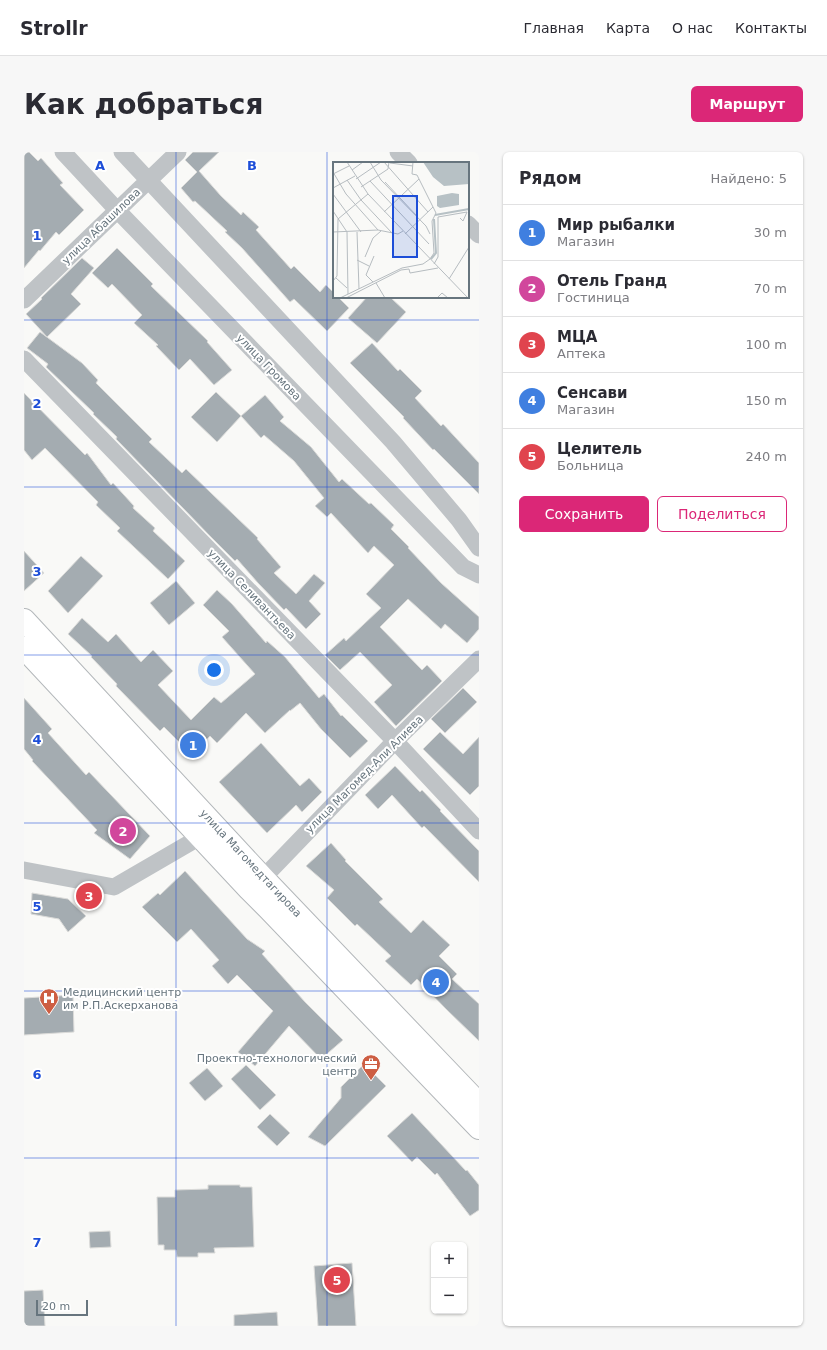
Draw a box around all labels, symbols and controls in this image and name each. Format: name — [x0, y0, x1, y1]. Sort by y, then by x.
text: Strollr — [20, 17, 88, 39]
text: Главная — [523, 20, 584, 36]
text: Карта — [606, 20, 650, 36]
text: О нас — [672, 20, 713, 36]
text: Контакты — [735, 20, 807, 36]
button: Маршрут — [691, 86, 803, 122]
text: Как добраться — [24, 88, 263, 121]
text: A — [95, 158, 105, 173]
text: B — [247, 158, 257, 173]
inset map — [333, 162, 469, 298]
text: Рядом — [519, 168, 582, 188]
text: Найдено: 5 — [711, 171, 787, 186]
street label: улица Абашилова — [60, 186, 143, 267]
text: Мир рыбалки — [557, 216, 675, 234]
text: 1 — [527, 225, 537, 240]
text: 30 m — [754, 225, 787, 240]
text: 1 — [32, 228, 42, 243]
text: Магазин — [557, 234, 615, 249]
text: Отель Гранд — [557, 272, 667, 290]
text: 2 — [527, 281, 537, 296]
text: 70 m — [754, 281, 787, 296]
text: Гостиница — [557, 290, 630, 305]
text: МЦА — [557, 328, 597, 346]
street label: улица Громова — [234, 332, 304, 403]
text: 3 — [527, 337, 537, 352]
text: 100 m — [745, 337, 787, 352]
text: Аптека — [557, 346, 606, 361]
text: Сенсави — [557, 384, 628, 402]
text: 4 — [527, 393, 537, 408]
text: 150 m — [745, 393, 787, 408]
text: 2 — [32, 396, 42, 411]
text: Магазин — [557, 402, 615, 417]
text: Целитель — [557, 440, 642, 458]
text: 5 — [527, 449, 537, 464]
text: 240 m — [745, 449, 787, 464]
text: Больница — [557, 458, 624, 473]
button: Сохранить — [519, 496, 649, 532]
button: Поделиться — [657, 496, 787, 532]
street label: улица Селивантьева — [205, 547, 298, 642]
text: 3 — [32, 564, 42, 579]
your location — [204, 660, 224, 680]
street label: улица Магомед-Али Алиева — [303, 713, 426, 836]
pin: 1 — [180, 730, 206, 760]
text: 4 — [32, 732, 42, 747]
street label: улица Магомедтагирова — [197, 807, 304, 920]
pin: 2 — [110, 816, 136, 846]
pin: 3 — [76, 881, 102, 911]
text: 5 — [32, 899, 42, 914]
pin: 4 — [423, 967, 449, 997]
place label: Медицинский центр им Р.П.Аскерханова — [63, 986, 181, 1012]
hospital icon: Медицинский центр им Р.П.Аскерханова — [38, 987, 60, 1015]
place label: Проектно-технологический центр — [197, 1052, 357, 1078]
office icon: Проектно-технологический центр — [360, 1053, 382, 1081]
text: 6 — [32, 1067, 42, 1082]
text: 7 — [32, 1235, 42, 1250]
map controls — [431, 1242, 467, 1314]
button: + — [431, 1242, 467, 1278]
pin: 5 — [324, 1265, 350, 1295]
button: − — [431, 1278, 467, 1314]
scale bar — [36, 1298, 88, 1317]
text: 20 m — [42, 1300, 70, 1313]

